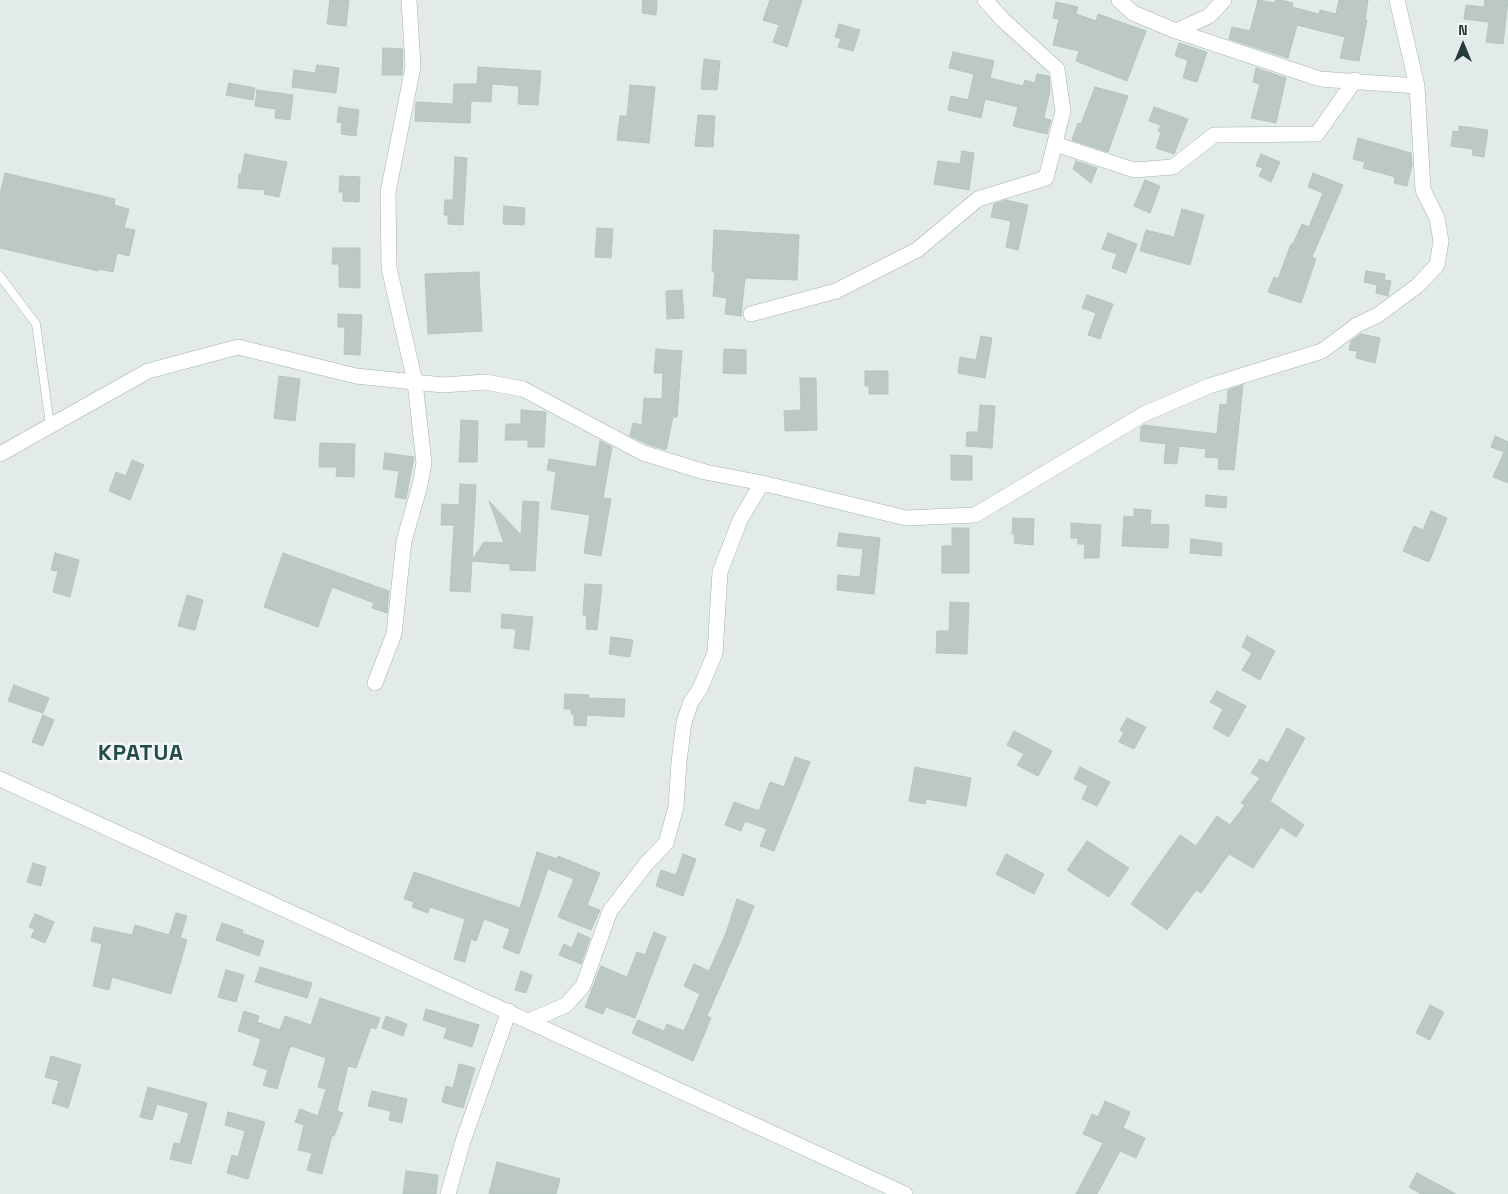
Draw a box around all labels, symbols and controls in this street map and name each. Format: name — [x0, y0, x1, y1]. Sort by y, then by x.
north arrow — [1438, 20, 1488, 70]
text: N — [1458, 21, 1468, 39]
district label: KPATUA — [97, 741, 185, 767]

